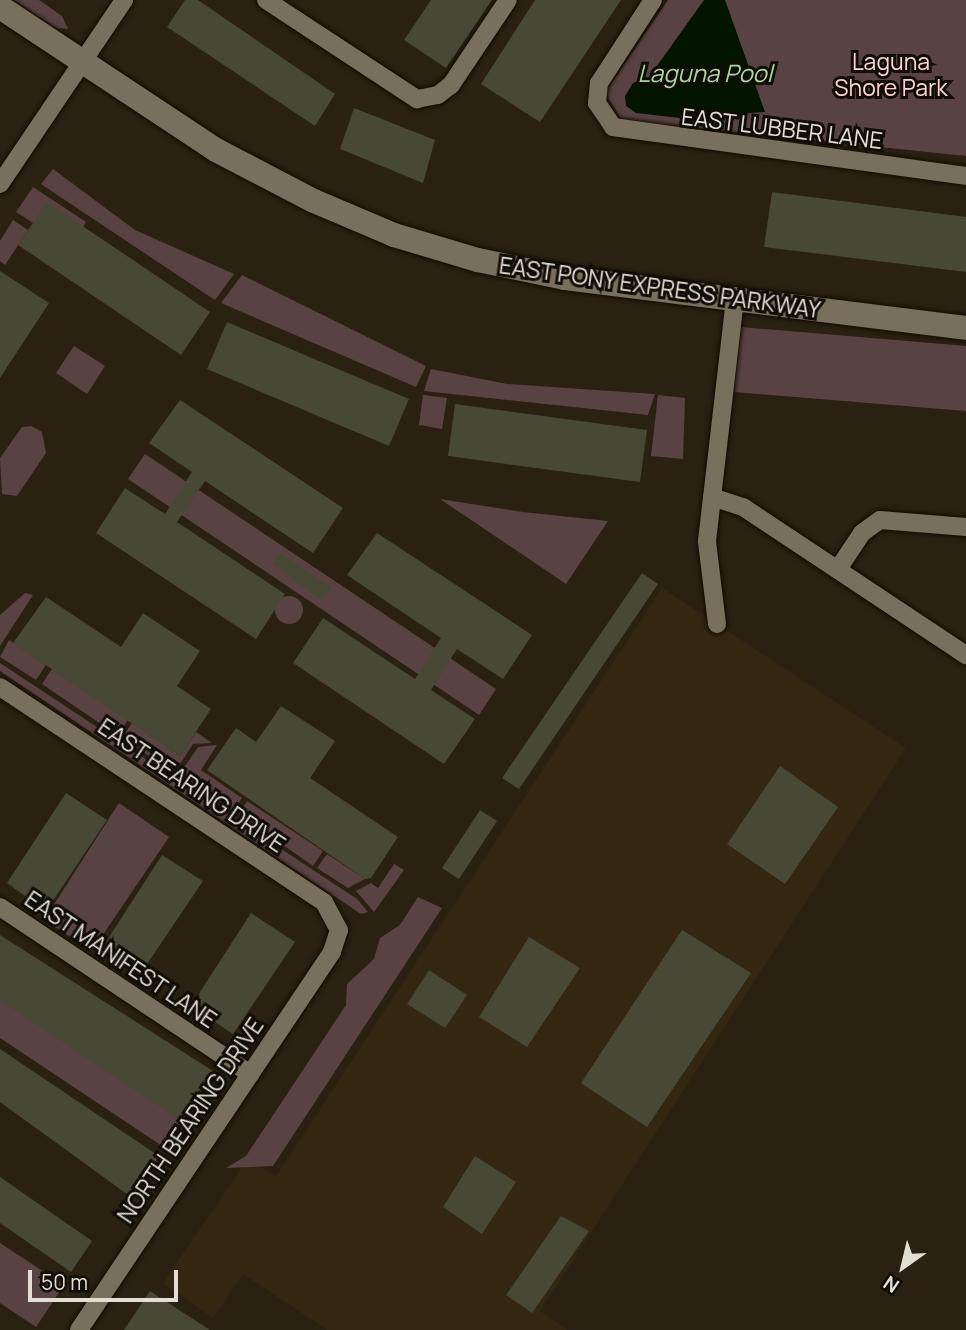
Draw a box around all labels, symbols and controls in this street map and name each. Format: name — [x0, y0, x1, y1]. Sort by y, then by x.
park label: Laguna Shore Park — [834, 47, 948, 101]
water label: Laguna Pool — [638, 59, 772, 87]
street label: EAST LUBBER LANE — [679, 102, 885, 154]
street label: EAST PONY EXPRESS PARKWAY — [497, 251, 823, 323]
street label: EAST BEARING DRIVE — [93, 712, 291, 858]
street label: EAST MANIFEST LANE — [19, 884, 223, 1034]
street label: NORTH BEARING DRIVE — [111, 1012, 269, 1228]
north arrow — [868, 1232, 938, 1302]
scale bar — [32, 1256, 182, 1300]
text: 50 m — [41, 1268, 88, 1296]
text: N — [878, 1270, 904, 1299]

